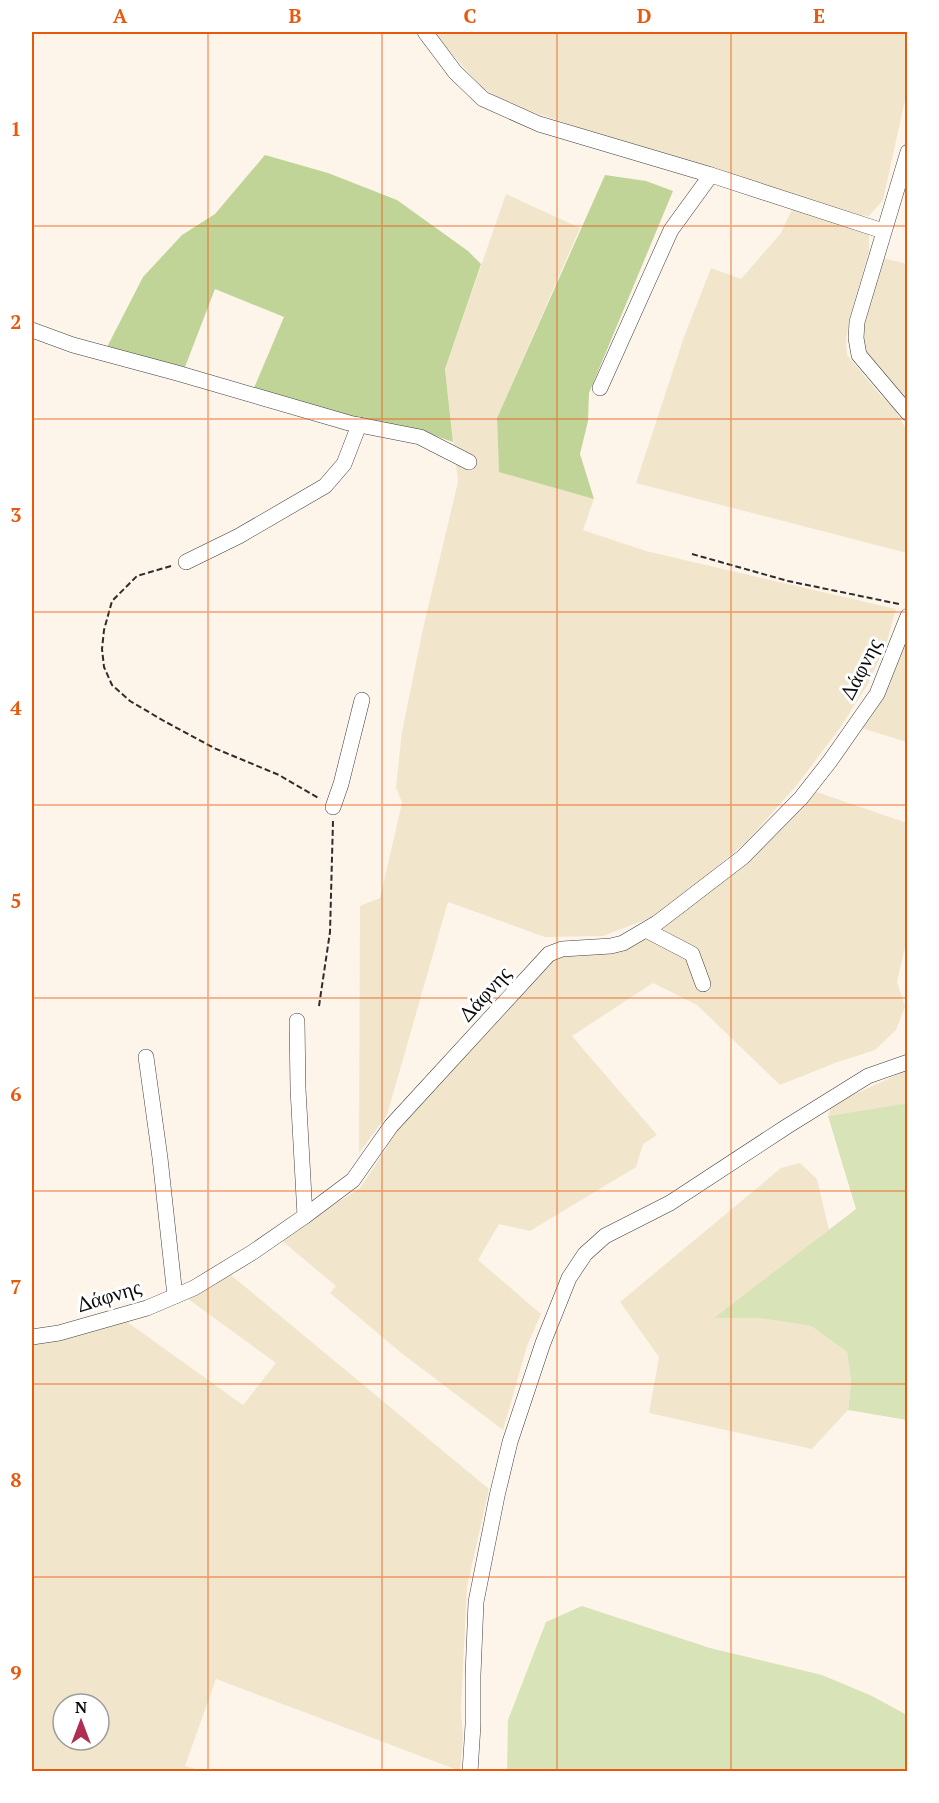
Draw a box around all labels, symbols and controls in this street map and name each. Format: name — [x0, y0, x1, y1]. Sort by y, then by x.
text: A — [113, 2, 128, 29]
text: B — [289, 2, 302, 29]
text: C — [463, 2, 477, 29]
text: D — [637, 2, 651, 29]
text: E — [813, 2, 825, 29]
text: 1 — [10, 115, 22, 142]
text: 2 — [10, 308, 22, 335]
text: 3 — [10, 501, 22, 528]
street label: Δάφνης — [833, 632, 888, 704]
text: 4 — [10, 694, 22, 721]
text: 5 — [10, 887, 22, 914]
street label: Δάφνης — [452, 959, 517, 1027]
text: 6 — [10, 1080, 22, 1107]
street label: Δάφνης — [73, 1272, 145, 1318]
text: 7 — [10, 1273, 22, 1300]
text: 8 — [10, 1466, 22, 1493]
text: 9 — [10, 1659, 22, 1686]
north arrow — [51, 1692, 111, 1752]
text: N — [75, 1696, 87, 1718]

